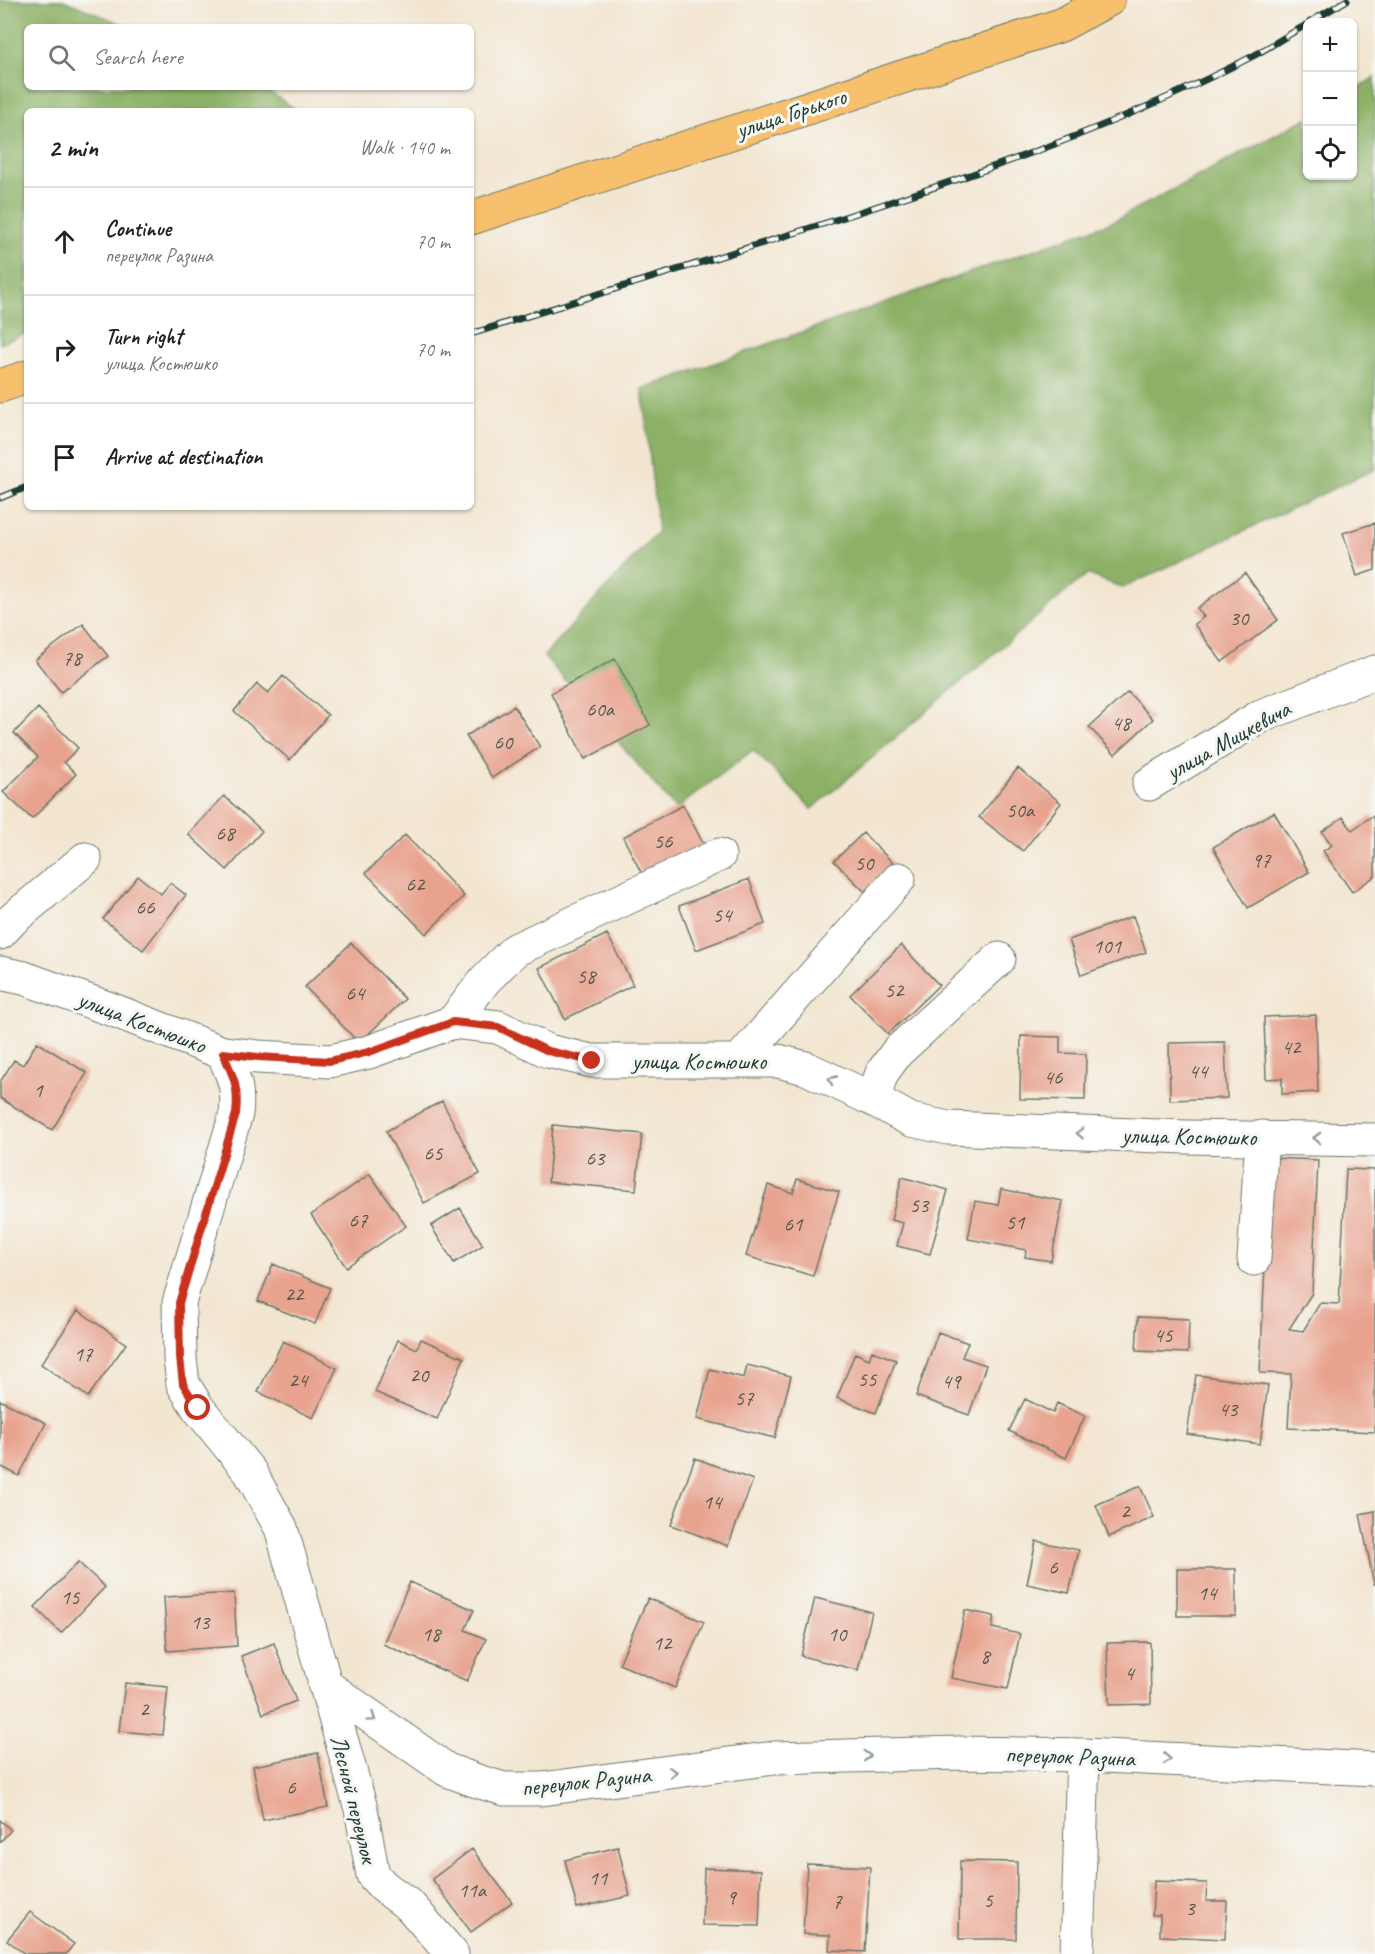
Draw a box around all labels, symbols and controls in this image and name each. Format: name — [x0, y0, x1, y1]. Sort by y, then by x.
map controls — [1303, 18, 1357, 180]
button: + — [1303, 18, 1357, 72]
search box — [24, 24, 474, 90]
icon: search — [45, 41, 78, 74]
text: Search here — [93, 43, 183, 71]
button: − — [1303, 72, 1357, 126]
street label: улица Горького — [730, 81, 851, 145]
button: locate — [1303, 126, 1357, 180]
text: 2 min — [48, 131, 98, 164]
text: Walk · 140 m — [360, 135, 450, 160]
text: Continue — [105, 215, 171, 243]
icon: ahead — [48, 225, 81, 258]
text: 70 m — [416, 229, 450, 254]
text: переулок Разина — [105, 243, 213, 268]
text: Turn right — [105, 323, 182, 351]
icon: right — [48, 333, 81, 366]
text: 70 m — [416, 337, 450, 362]
text: улица Костюшко — [105, 351, 217, 376]
icon: arrive — [48, 441, 81, 474]
text: Arrive at destination — [105, 443, 262, 471]
house number: 30 — [1230, 605, 1250, 631]
house number: 78 — [63, 645, 84, 671]
street label: улица Мицкевича — [1159, 693, 1297, 787]
house number: 60а — [586, 696, 616, 722]
house number: 48 — [1112, 710, 1133, 736]
house number: 60 — [494, 729, 514, 755]
house number: 50а — [1006, 797, 1036, 823]
house number: 68 — [216, 820, 237, 846]
house number: 56 — [654, 828, 673, 854]
house number: 97 — [1252, 847, 1272, 873]
house number: 50 — [855, 850, 875, 876]
house number: 62 — [406, 871, 426, 897]
house number: 66 — [136, 894, 155, 920]
house number: 54 — [713, 902, 734, 928]
house number: 101 — [1093, 933, 1123, 959]
house number: 58 — [577, 963, 598, 989]
house number: 52 — [885, 977, 905, 1003]
house number: 64 — [346, 980, 367, 1006]
street label: улица Костюшко — [72, 983, 212, 1061]
house number: 42 — [1282, 1034, 1302, 1060]
street label: улица Костюшко — [630, 1046, 768, 1076]
route end — [578, 1047, 604, 1073]
house number: 44 — [1189, 1058, 1210, 1084]
house number: 46 — [1044, 1064, 1063, 1090]
one-way arrow — [828, 1076, 839, 1088]
house number: 1 — [33, 1077, 44, 1103]
street label: улица Костюшко — [1119, 1120, 1258, 1152]
one-way arrow — [1075, 1127, 1084, 1140]
one-way arrow — [1312, 1132, 1321, 1145]
house number: 65 — [424, 1140, 444, 1166]
house number: 63 — [586, 1145, 606, 1171]
house number: 53 — [910, 1192, 930, 1218]
house number: 67 — [349, 1207, 369, 1233]
house number: 51 — [1006, 1209, 1026, 1235]
house number: 61 — [784, 1211, 804, 1237]
house number: 22 — [285, 1281, 305, 1307]
house number: 45 — [1154, 1322, 1174, 1348]
house number: 17 — [74, 1341, 94, 1367]
house number: 20 — [410, 1362, 430, 1388]
house number: 55 — [858, 1366, 878, 1392]
house number: 24 — [289, 1367, 310, 1393]
house number: 49 — [942, 1368, 962, 1394]
house number: 57 — [735, 1385, 755, 1411]
route start — [184, 1394, 210, 1420]
house number: 43 — [1219, 1396, 1239, 1422]
house number: 14 — [703, 1489, 724, 1515]
house number: 2 — [1120, 1498, 1131, 1524]
house number: 6 — [1048, 1554, 1058, 1580]
house number: 14 — [1198, 1580, 1219, 1606]
house number: 15 — [61, 1584, 81, 1610]
house number: 13 — [191, 1609, 211, 1635]
house number: 18 — [422, 1621, 443, 1647]
house number: 10 — [828, 1621, 848, 1647]
house number: 12 — [653, 1630, 673, 1656]
house number: 8 — [980, 1643, 992, 1669]
house number: 4 — [1124, 1660, 1136, 1686]
house number: 2 — [139, 1696, 150, 1722]
one-way arrow — [366, 1711, 377, 1722]
street label: Лесной переулок — [324, 1732, 385, 1868]
street label: переулок Разина — [1005, 1739, 1137, 1773]
one-way arrow — [863, 1749, 872, 1762]
one-way arrow — [1162, 1752, 1171, 1765]
street label: переулок Разина — [520, 1759, 654, 1803]
one-way arrow — [668, 1767, 678, 1779]
house number: 6 — [286, 1774, 296, 1800]
house number: 11 — [589, 1865, 609, 1891]
house number: 11а — [458, 1877, 488, 1903]
house number: 9 — [726, 1884, 737, 1910]
house number: 5 — [983, 1887, 994, 1913]
house number: 7 — [832, 1888, 843, 1914]
house number: 3 — [1185, 1895, 1196, 1921]

